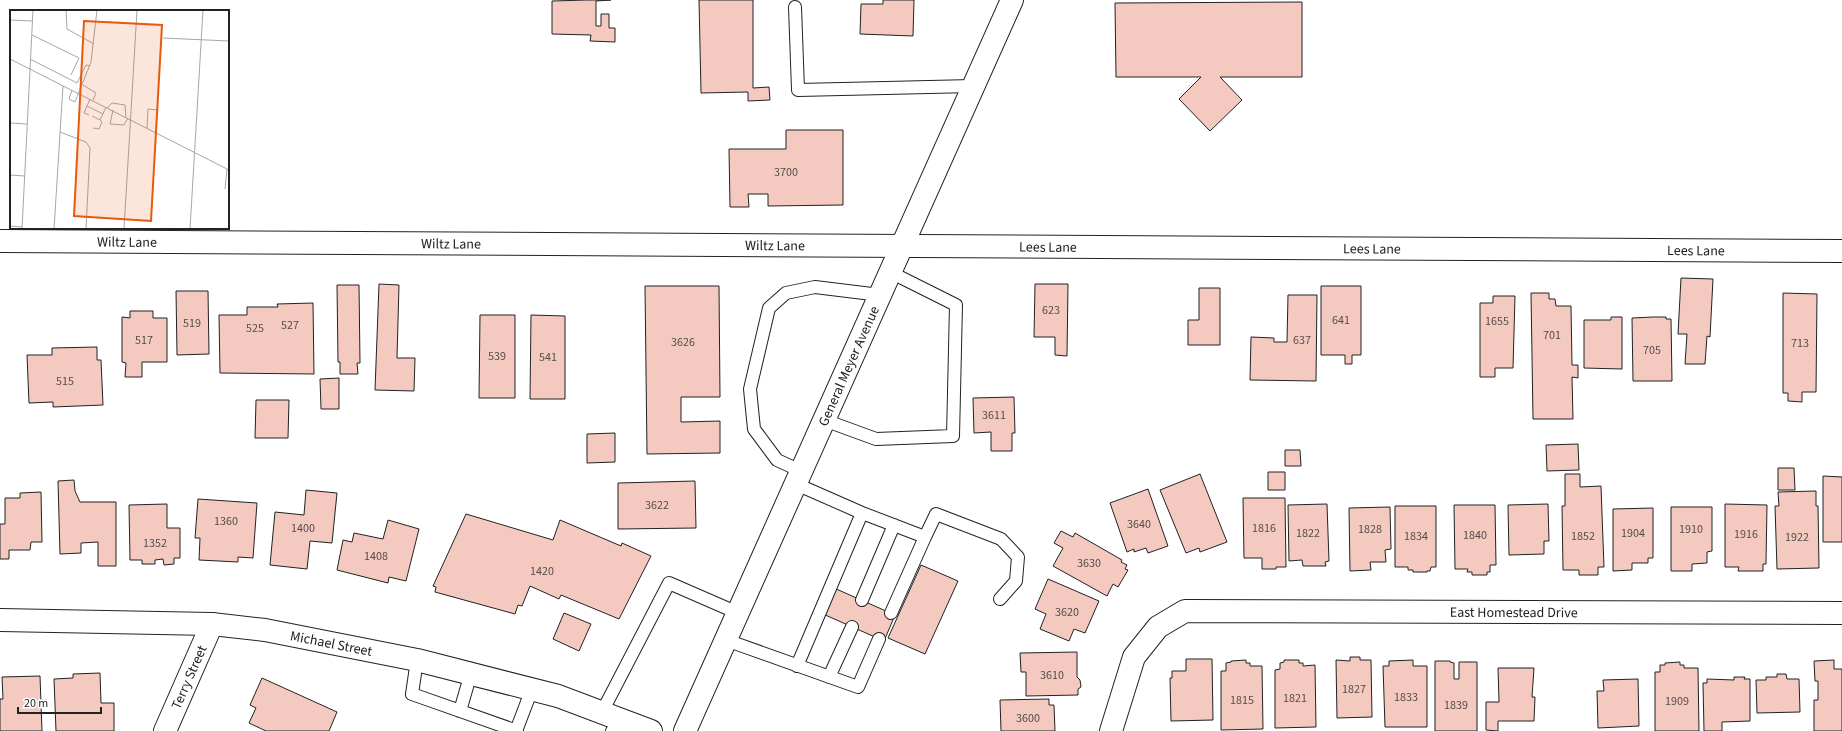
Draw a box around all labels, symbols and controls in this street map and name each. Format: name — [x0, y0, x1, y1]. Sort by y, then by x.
inset map — [10, 10, 229, 229]
house number: 3700 — [774, 164, 798, 181]
street label: Wiltz Lane — [97, 233, 157, 253]
street label: Wiltz Lane — [421, 234, 481, 255]
street label: Wiltz Lane — [745, 236, 805, 256]
street label: Lees Lane — [1019, 238, 1077, 258]
street label: Lees Lane — [1343, 239, 1401, 260]
street label: Lees Lane — [1667, 241, 1725, 261]
house number: 623 — [1042, 302, 1060, 319]
street label: General Meyer Avenue — [814, 303, 885, 430]
house number: 641 — [1332, 312, 1350, 329]
house number: 1655 — [1485, 313, 1509, 330]
house number: 519 — [183, 315, 201, 332]
house number: 527 — [281, 317, 299, 334]
house number: 525 — [246, 320, 264, 337]
house number: 701 — [1543, 327, 1561, 344]
house number: 517 — [135, 332, 153, 349]
house number: 637 — [1293, 332, 1311, 349]
house number: 3626 — [671, 334, 695, 351]
house number: 713 — [1791, 335, 1809, 352]
house number: 705 — [1643, 342, 1661, 359]
house number: 539 — [488, 348, 506, 365]
house number: 541 — [539, 349, 557, 366]
house number: 515 — [56, 373, 74, 390]
house number: 3611 — [982, 407, 1006, 424]
house number: 3622 — [645, 497, 669, 514]
house number: 1360 — [214, 513, 238, 530]
house number: 3640 — [1127, 516, 1151, 533]
house number: 1400 — [291, 520, 315, 537]
house number: 1816 — [1252, 520, 1276, 537]
house number: 1828 — [1358, 521, 1382, 538]
house number: 1910 — [1679, 521, 1703, 538]
house number: 1822 — [1296, 525, 1320, 542]
house number: 1904 — [1621, 525, 1645, 542]
house number: 1916 — [1734, 526, 1758, 543]
house number: 1840 — [1463, 527, 1487, 544]
house number: 1834 — [1404, 528, 1428, 545]
house number: 1852 — [1571, 528, 1595, 545]
house number: 1922 — [1785, 529, 1809, 546]
house number: 1352 — [143, 535, 167, 552]
house number: 1408 — [364, 548, 388, 565]
house number: 3630 — [1077, 555, 1101, 572]
house number: 1420 — [530, 563, 554, 580]
street label: East Homestead Drive — [1450, 603, 1578, 623]
house number: 3620 — [1055, 604, 1079, 621]
street label: Michael Street — [288, 626, 374, 662]
street label: Terry Street — [167, 642, 213, 713]
house number: 3610 — [1040, 667, 1064, 684]
house number: 1827 — [1342, 681, 1366, 698]
scale bar — [18, 689, 101, 715]
house number: 1833 — [1394, 689, 1418, 706]
house number: 1821 — [1283, 690, 1307, 707]
house number: 1815 — [1230, 692, 1254, 709]
house number: 1909 — [1665, 693, 1689, 710]
text: 20 m — [24, 695, 48, 712]
house number: 1839 — [1444, 697, 1468, 714]
house number: 3600 — [1016, 710, 1040, 727]

